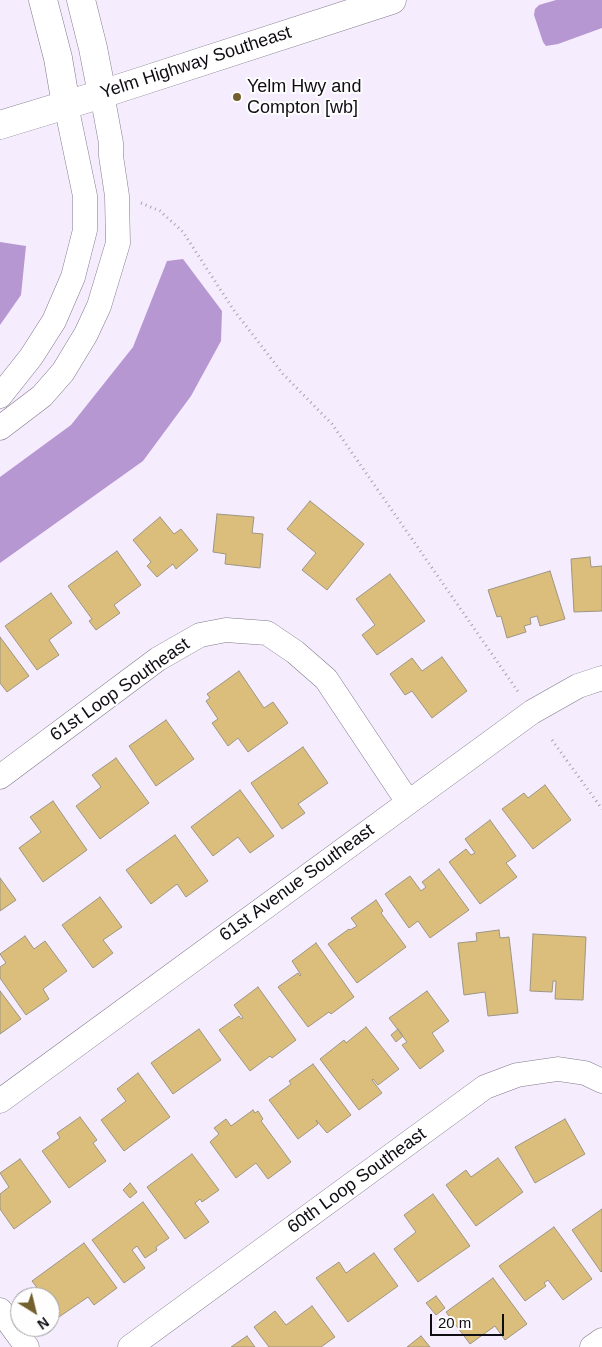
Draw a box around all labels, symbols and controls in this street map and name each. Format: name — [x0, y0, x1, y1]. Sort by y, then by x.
street label: Yelm Highway Southeast — [98, 22, 294, 104]
place label: Yelm Hwy and Compton [wb] — [247, 76, 361, 118]
marker: Yelm Hwy and Compton [wb] — [231, 91, 243, 103]
street label: 61st Loop Southeast — [46, 634, 194, 746]
street label: 61st Avenue Southeast — [215, 820, 379, 946]
street label: 60th Loop Southeast — [283, 1123, 431, 1239]
north arrow — [10, 1287, 60, 1337]
scale bar — [432, 1304, 506, 1336]
text: N — [34, 1314, 52, 1333]
text: 20 m — [438, 1314, 471, 1331]

